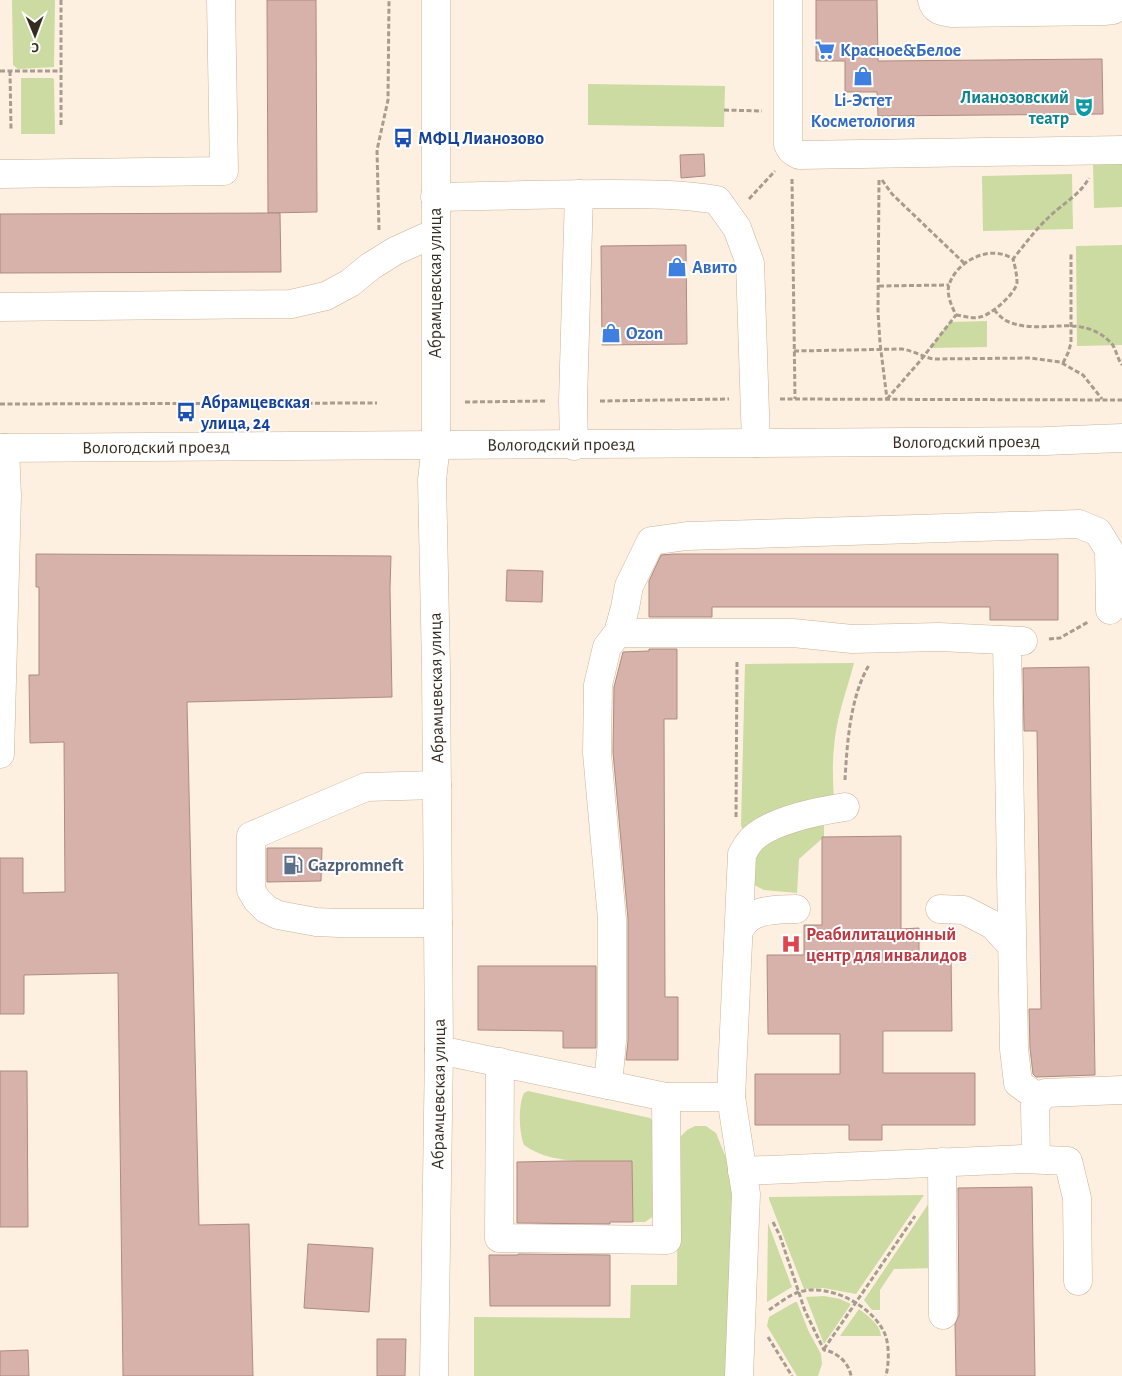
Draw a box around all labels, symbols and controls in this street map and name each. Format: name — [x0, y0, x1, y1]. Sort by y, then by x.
north arrow — [10, 10, 60, 60]
supermarket icon: Красное&Белое — [814, 39, 836, 61]
text: С — [31, 40, 39, 54]
place label: Красное&Белое — [840, 42, 961, 60]
shop icon: Li-Эстет Косметология — [852, 65, 874, 87]
place label: Лианозовский театр — [960, 89, 1069, 128]
place label: Li-Эстет Косметология — [811, 92, 915, 131]
theatre icon: Лианозовский театр — [1073, 96, 1095, 118]
bus stop icon: МФЦ Лианозово — [392, 127, 414, 149]
place label: МФЦ Лианозово — [418, 130, 544, 148]
street label: Абрамцевская улица — [426, 207, 445, 359]
shop icon: Авито — [666, 256, 688, 278]
place label: Авито — [692, 259, 737, 277]
shop icon: Ozon — [600, 322, 622, 344]
place label: Ozon — [626, 325, 663, 343]
place label: Абрамцевская улица, 24 — [200, 394, 310, 433]
bus stop icon: Абрамцевская улица, 24 — [175, 401, 197, 423]
street label: Вологодский проезд — [892, 433, 1040, 452]
street label: Вологодский проезд — [487, 436, 635, 455]
street label: Вологодский проезд — [82, 438, 230, 457]
street label: Абрамцевская улица — [426, 612, 447, 764]
fuel station icon: Gazpromneft — [282, 854, 304, 876]
place label: Gazpromneft — [308, 857, 404, 875]
place label: Реабилитационный центр для инвалидов — [806, 926, 967, 965]
hospital icon: Реабилитационный центр для инвалидов — [780, 933, 802, 955]
street label: Абрамцевская улица — [428, 1018, 449, 1170]

